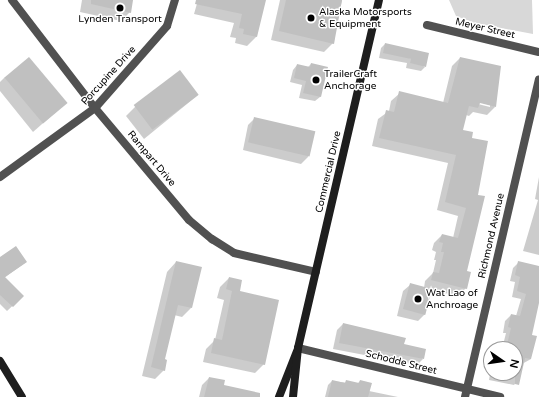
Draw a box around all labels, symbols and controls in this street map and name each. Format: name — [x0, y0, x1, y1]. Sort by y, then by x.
marker: Lynden Transport — [115, 3, 125, 13]
place label: Alaska Motorsports & Equipment — [319, 6, 412, 30]
marker: Alaska Motorsports & Equipment — [306, 13, 316, 23]
place label: Lynden Transport — [78, 14, 162, 26]
street label: Meyer Street — [454, 16, 516, 42]
street label: Porcupine Drive — [79, 44, 139, 108]
place label: TrailerCraft Anchorage — [324, 68, 377, 92]
marker: TrailerCraft Anchorage — [311, 75, 321, 85]
street label: Rampart Drive — [124, 129, 178, 189]
street label: Commercial Drive — [314, 130, 344, 214]
street label: Richmond Avenue — [476, 192, 508, 280]
place label: Wat Lao of Anchroage — [426, 287, 478, 310]
marker: Wat Lao of Anchroage — [413, 294, 423, 304]
north arrow — [483, 341, 523, 381]
street label: Schodde Street — [364, 348, 438, 378]
text: N — [507, 358, 522, 369]

